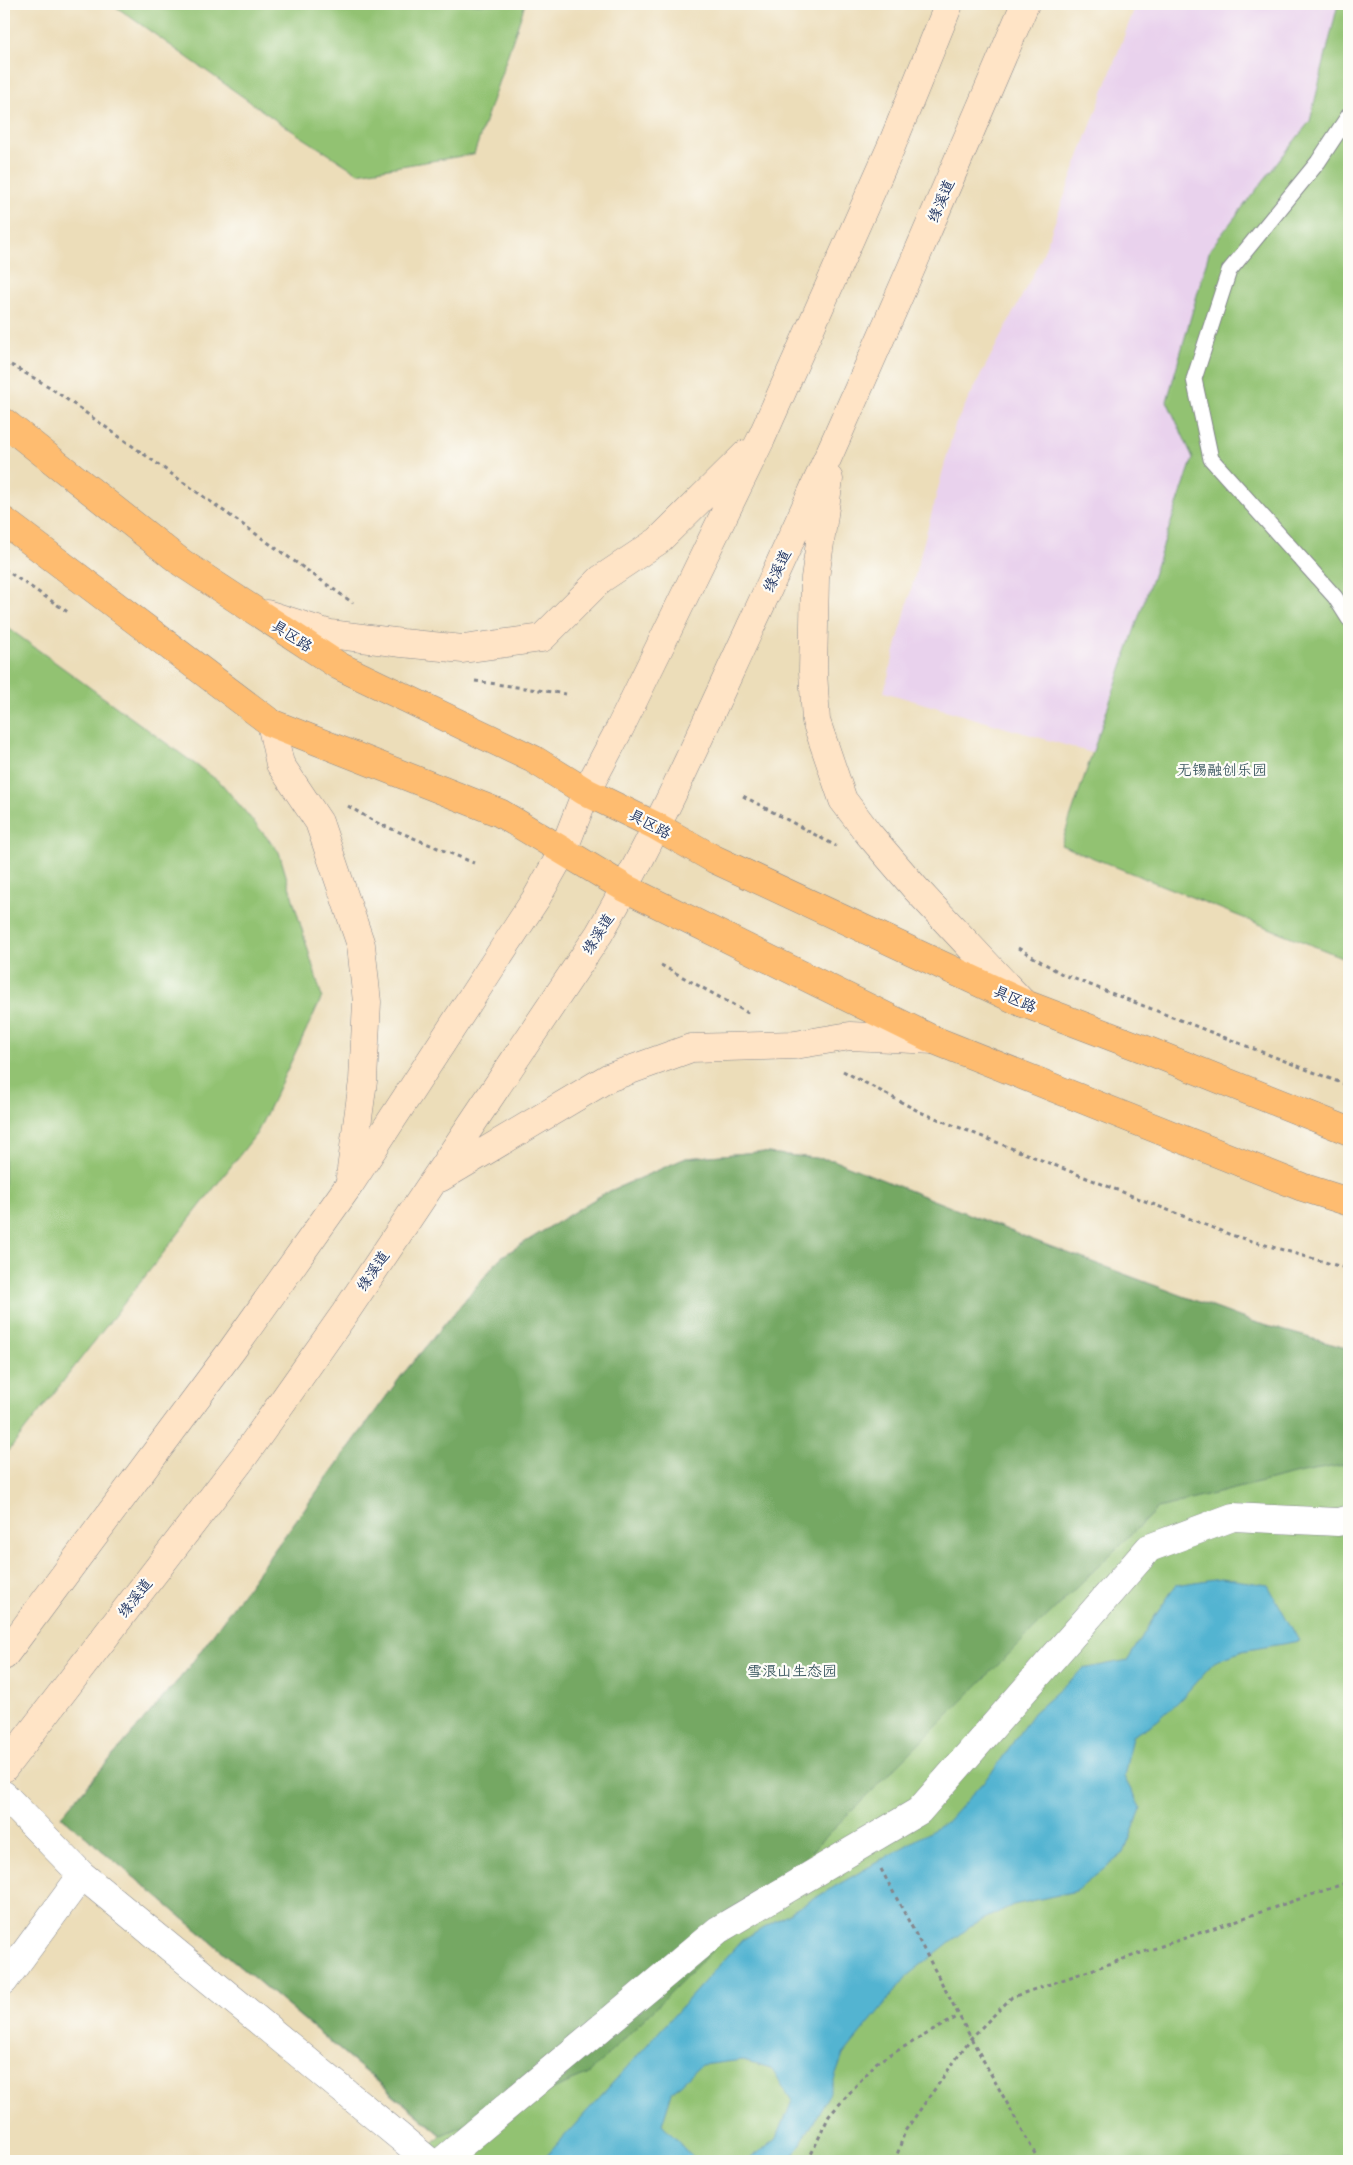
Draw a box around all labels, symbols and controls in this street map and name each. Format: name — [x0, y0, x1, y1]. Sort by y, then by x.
street label: 缘溪道 — [923, 176, 958, 225]
street label: 缘溪道 — [758, 546, 795, 595]
street label: 具区路 — [268, 615, 316, 656]
park label: 无锡融创乐园 — [1177, 760, 1267, 779]
street label: 具区路 — [626, 805, 675, 843]
street label: 缘溪道 — [578, 910, 618, 958]
street label: 具区路 — [991, 981, 1040, 1016]
street label: 缘溪道 — [352, 1247, 393, 1295]
street label: 缘溪道 — [113, 1574, 156, 1621]
park label: 雪浪山生态园 — [747, 1661, 837, 1680]

